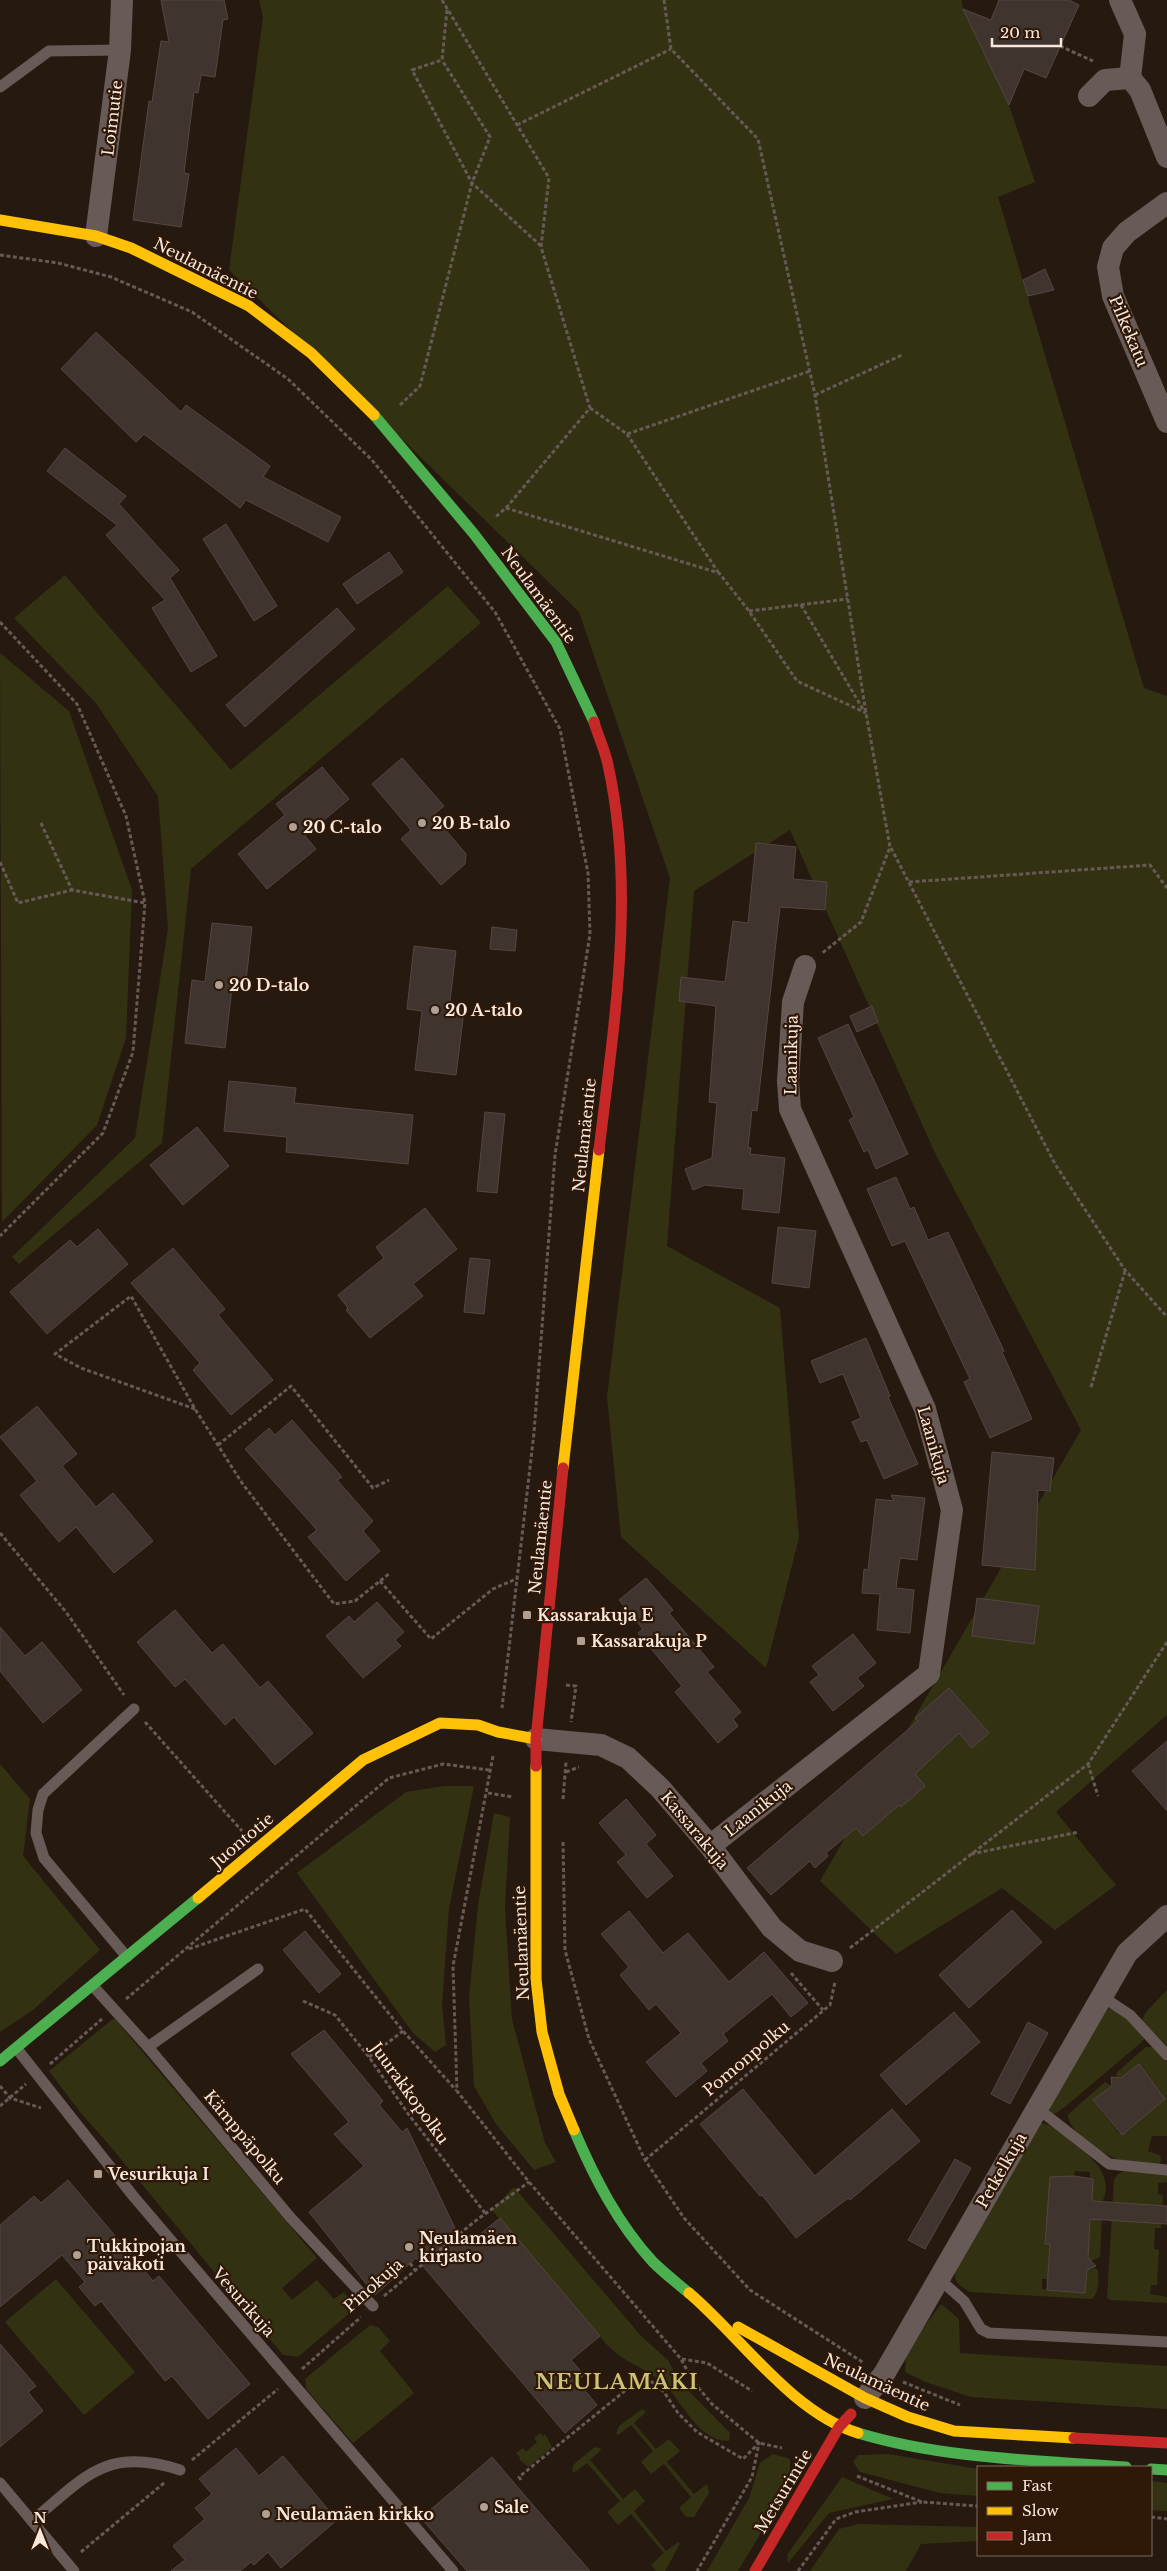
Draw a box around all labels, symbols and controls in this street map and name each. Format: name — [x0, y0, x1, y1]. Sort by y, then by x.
scale bar — [992, 15, 1061, 47]
text: 20 m — [1000, 23, 1040, 42]
street label: Loimutie — [97, 79, 127, 157]
street label: Neulamäentie — [150, 233, 262, 303]
street label: Pilkekatu — [1105, 292, 1153, 370]
street label: Neulamäentie — [497, 543, 581, 647]
place label: 20 B-talo — [432, 813, 510, 833]
place label: 20 C-talo — [303, 817, 382, 837]
marker: 20 B-talo — [416, 817, 428, 829]
marker: 20 C-talo — [287, 821, 299, 833]
place label: 20 D-talo — [229, 975, 309, 995]
marker: 20 D-talo — [213, 979, 225, 991]
place label: 20 A-talo — [445, 1000, 523, 1020]
marker: 20 A-talo — [429, 1004, 441, 1016]
street label: Laanikuja — [780, 1015, 802, 1095]
street label: Neulamäentie — [568, 1077, 600, 1193]
street label: Laanikuja — [913, 1404, 955, 1486]
street label: Neulamäentie — [524, 1479, 556, 1595]
place label: Kassarakuja E — [537, 1605, 654, 1625]
marker: Kassarakuja E — [521, 1609, 533, 1621]
place label: Kassarakuja P — [591, 1631, 707, 1651]
marker: Kassarakuja P — [575, 1635, 587, 1647]
street label: Laanikuja — [720, 1775, 796, 1841]
street label: Kassarakuja — [657, 1787, 733, 1873]
street label: Juontotie — [205, 1808, 277, 1873]
street label: Neulamäentie — [509, 1885, 533, 2001]
street label: Pomonpolku — [699, 2016, 794, 2100]
street label: Juurakkopolku — [365, 2037, 454, 2148]
street label: Kämppäpolku — [200, 2086, 290, 2188]
street label: Petkelkuja — [971, 2129, 1031, 2211]
place label: Vesurikuja I — [107, 2164, 209, 2184]
marker: Vesurikuja I — [92, 2168, 104, 2180]
place label: Neulamäen kirjasto — [419, 2228, 517, 2266]
place label: Tukkipojan päiväkoti — [87, 2236, 186, 2274]
marker: Neulamäen kirjasto — [403, 2241, 415, 2253]
marker: Tukkipojan päiväkoti — [71, 2249, 83, 2261]
street label: Pinokuja — [339, 2254, 407, 2316]
street label: Vesurikuja — [208, 2262, 280, 2341]
street label: Neulamäentie — [821, 2349, 933, 2415]
district label: NEULAMÄKI — [535, 2369, 699, 2395]
street label: Metsurintie — [750, 2445, 816, 2537]
legend — [977, 2466, 1152, 2556]
text: Fast — [1022, 2476, 1053, 2495]
place label: Sale — [494, 2497, 529, 2517]
marker: Sale — [478, 2501, 490, 2513]
text: Slow — [1022, 2501, 1059, 2520]
place label: Neulamäen kirkko — [276, 2504, 434, 2524]
north arrow — [15, 2506, 65, 2556]
marker: Neulamäen kirkko — [260, 2508, 272, 2520]
text: N — [33, 2509, 47, 2527]
text: Jam — [1020, 2526, 1052, 2545]

